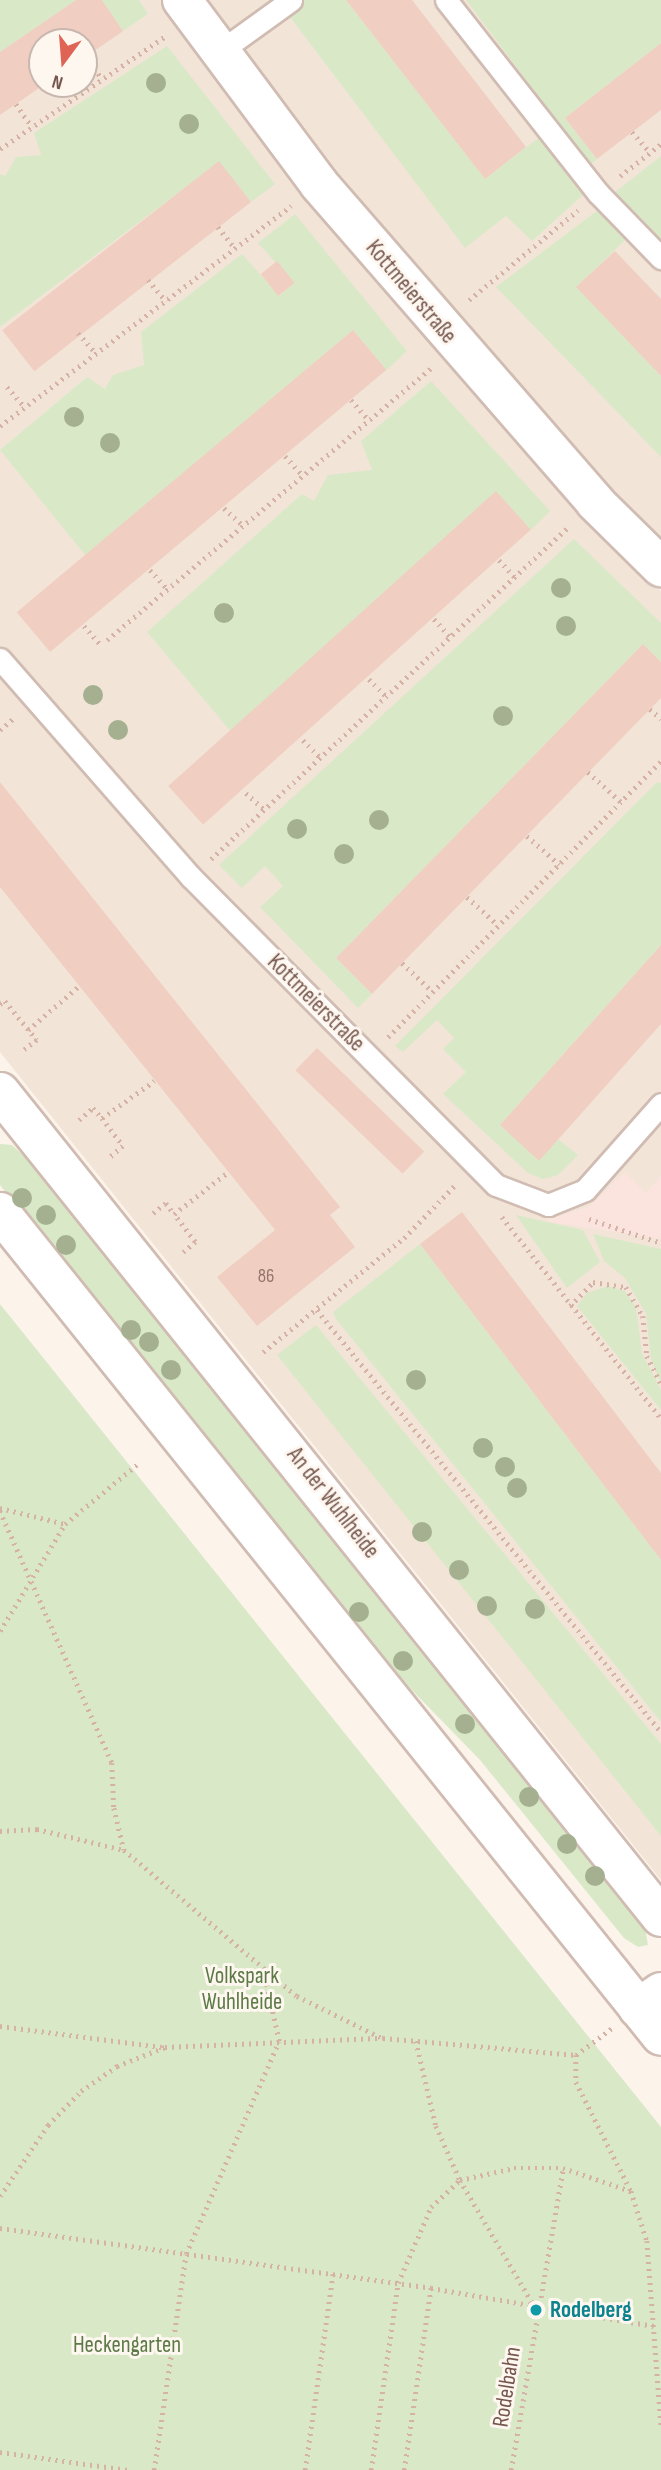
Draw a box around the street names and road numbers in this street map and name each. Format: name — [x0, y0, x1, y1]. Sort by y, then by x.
street label: Kottmeierstraße — [360, 235, 462, 349]
street label: Kottmeierstraße — [261, 948, 371, 1058]
street label: An der Wuhlheide — [281, 1442, 385, 1564]
street label: Rodelbahn — [487, 2345, 527, 2429]

